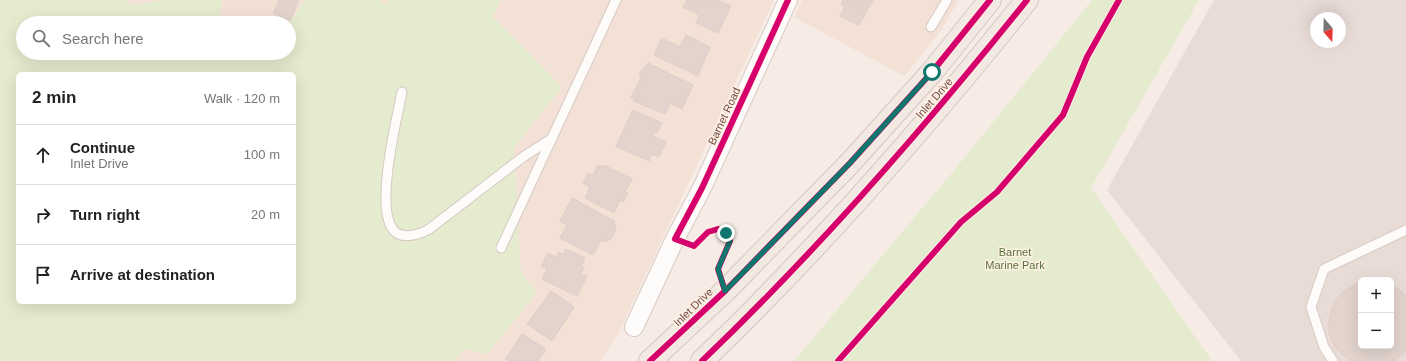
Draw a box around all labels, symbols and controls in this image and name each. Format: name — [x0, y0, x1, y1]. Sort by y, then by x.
north arrow — [1310, 12, 1346, 48]
search box — [16, 16, 296, 60]
icon: search — [30, 27, 52, 49]
text: Search here — [62, 30, 144, 47]
route start — [923, 63, 941, 81]
street label: Inlet Drive — [913, 75, 955, 121]
street label: Barnet Road — [706, 85, 742, 147]
text: 2 min — [32, 88, 76, 107]
text: Walk · 120 m — [204, 91, 280, 106]
text: Continue — [70, 139, 135, 156]
icon: ahead — [32, 144, 54, 166]
text: 100 m — [244, 147, 280, 162]
text: Inlet Drive — [70, 156, 129, 171]
icon: right — [32, 204, 54, 226]
text: Turn right — [70, 206, 140, 223]
text: 20 m — [251, 207, 280, 222]
route end — [717, 224, 735, 242]
park label: Barnet Marine Park — [985, 246, 1045, 271]
icon: arrive — [32, 264, 54, 286]
text: Arrive at destination — [70, 266, 215, 283]
map controls — [1358, 277, 1394, 349]
button: + — [1358, 277, 1394, 313]
street label: Inlet Drive — [671, 285, 715, 329]
button: − — [1358, 313, 1394, 349]

